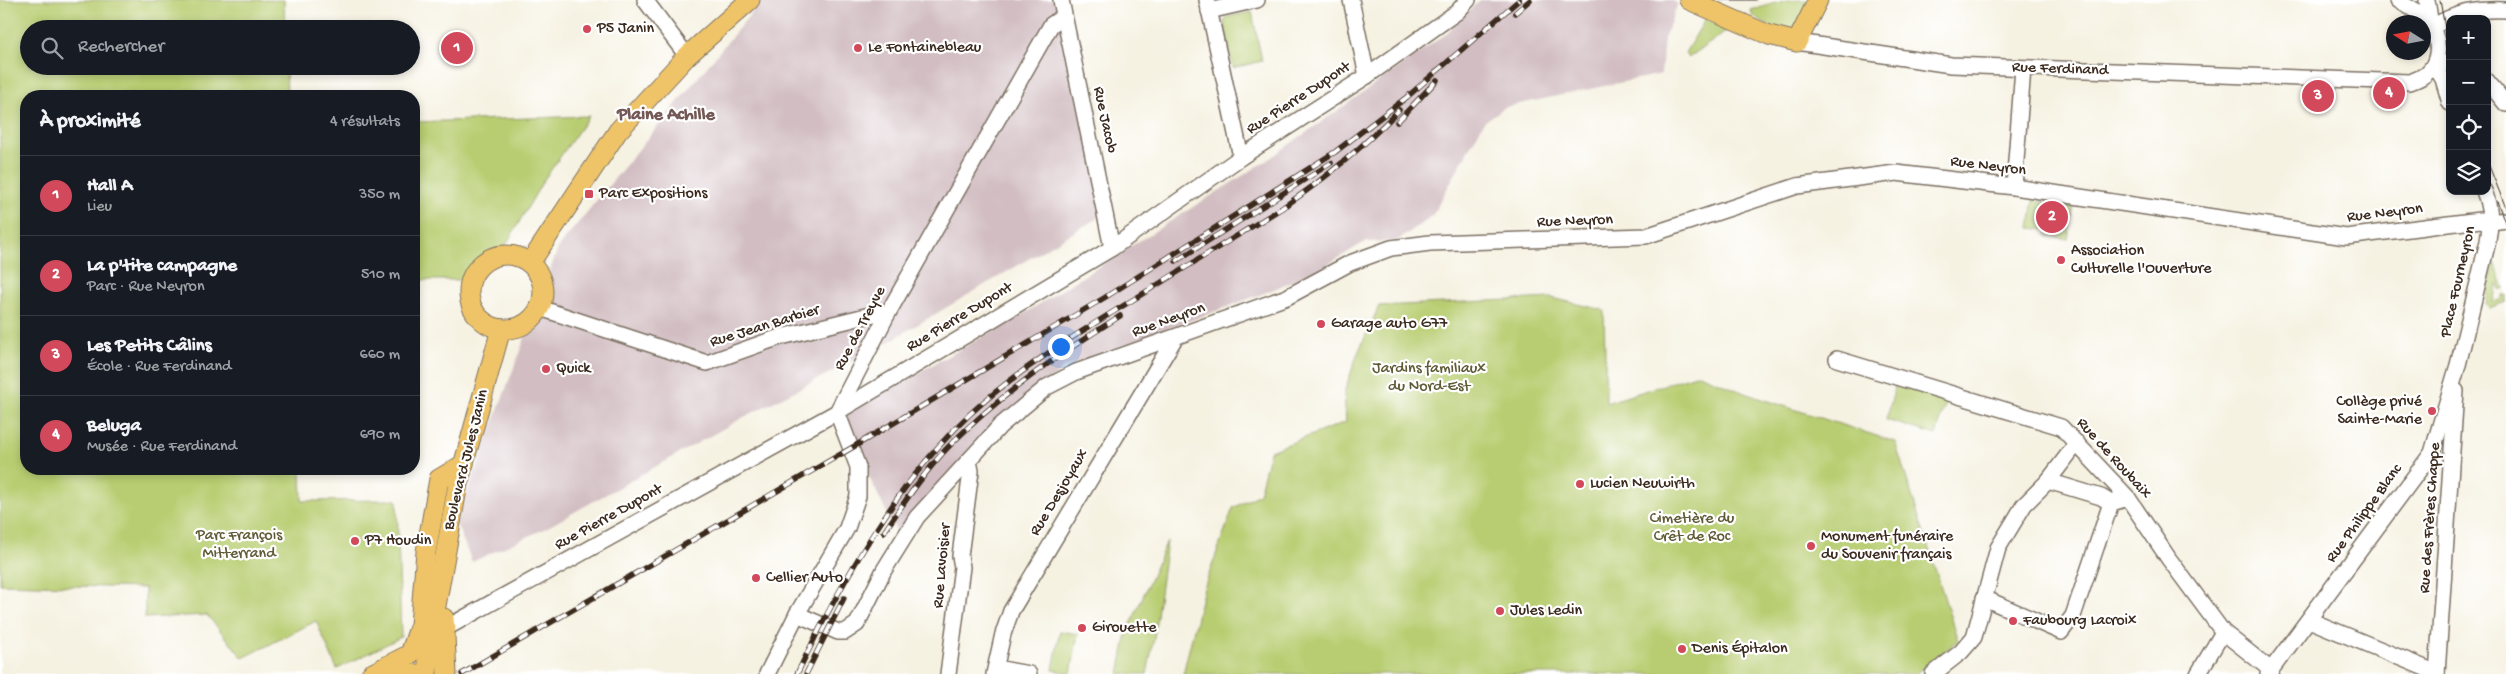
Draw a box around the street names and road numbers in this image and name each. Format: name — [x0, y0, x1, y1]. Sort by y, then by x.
street label: Rue Pierre Dupont — [1243, 58, 1356, 140]
street label: Rue Ferdinand — [2012, 59, 2110, 81]
street label: Rue Jacob — [1088, 85, 1120, 156]
street label: Rue Neyron — [1949, 153, 2027, 181]
street label: Rue Neyron — [2346, 200, 2424, 228]
street label: Rue Neyron — [1537, 211, 1614, 233]
street label: Place Fourneyron — [2437, 224, 2481, 341]
street label: Rue Pierre Dupont — [904, 278, 1018, 357]
street label: Rue de Treyve — [831, 283, 891, 374]
street label: Rue Neyron — [1130, 299, 1208, 343]
street label: Rue Jean Barbier — [708, 301, 823, 353]
street label: Boulevard Jules Janin — [440, 387, 494, 533]
street label: Rue de Roubaix — [2072, 414, 2155, 504]
street label: Rue des Frères Chappe — [2416, 441, 2446, 594]
street label: Rue Desjoyaux — [1027, 446, 1094, 540]
street label: Rue Philippe Blanc — [2323, 461, 2407, 567]
street label: Rue Pierre Dupont — [552, 480, 667, 555]
street label: Rue Lavoisier — [930, 522, 956, 609]

